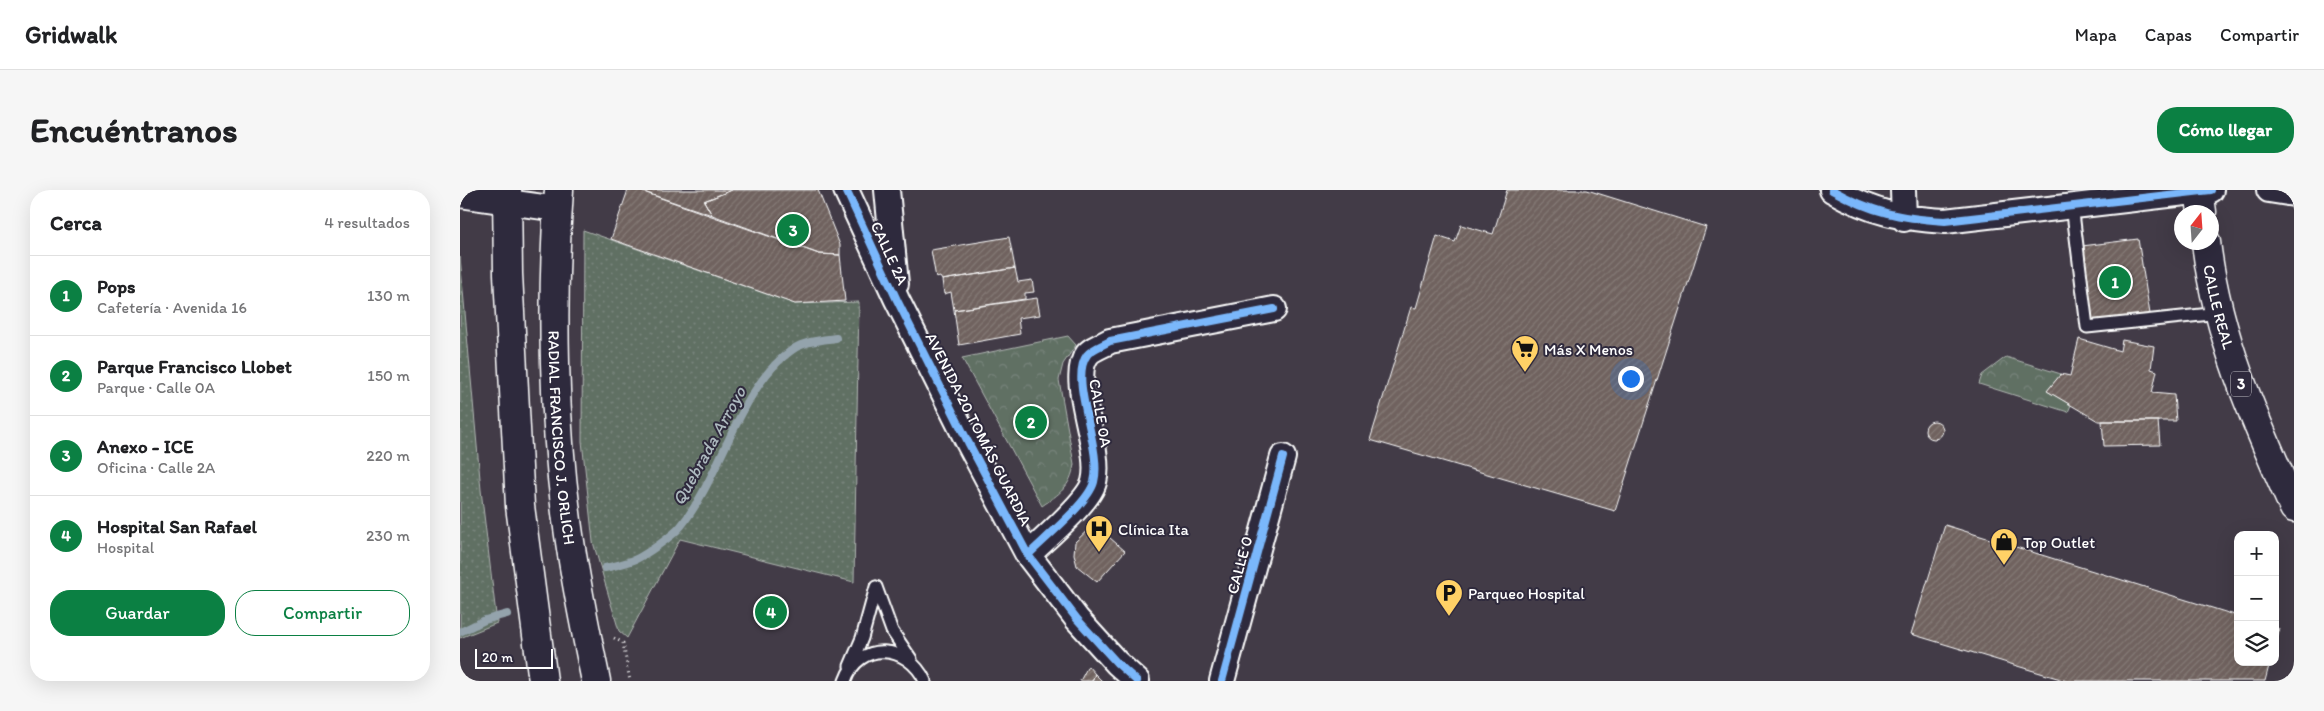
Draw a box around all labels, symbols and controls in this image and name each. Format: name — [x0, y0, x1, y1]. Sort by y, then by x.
text: Gridwalk — [25, 20, 117, 49]
text: Mapa — [2075, 24, 2117, 46]
text: Capas — [2145, 24, 2192, 46]
text: Compartir — [2220, 24, 2299, 46]
button: Cómo llegar — [2157, 107, 2294, 153]
text: Encuéntranos — [30, 109, 238, 151]
north arrow — [2174, 205, 2219, 250]
text: Cerca — [50, 210, 102, 235]
pin: 3 — [777, 211, 809, 249]
text: 4 resultados — [324, 213, 410, 232]
street label: CALLE 2A — [867, 218, 913, 288]
pin: 1 — [2099, 263, 2131, 301]
street label: CALLE REAL — [2199, 263, 2238, 351]
text: Pops — [97, 275, 136, 298]
text: 1 — [62, 286, 70, 305]
text: 130 m — [367, 286, 410, 305]
text: Cafetería · Avenida 16 — [97, 298, 247, 317]
street label: AVENIDA 20 TOMÁS GUARDIA — [921, 328, 1037, 530]
street label: RADIAL FRANCISCO J. ORLICH — [544, 330, 579, 546]
supermarket icon: Más X Menos — [1510, 334, 1540, 373]
place label: Más X Menos — [1544, 340, 1633, 359]
text: Parque Francisco Llobet — [97, 355, 292, 378]
text: 2 — [62, 366, 70, 385]
text: 150 m — [367, 366, 410, 385]
your location — [1618, 366, 1644, 392]
road number: 3 — [2231, 372, 2251, 396]
street label: CALLE 0A — [1085, 377, 1116, 449]
text: Parque · Calle 0A — [97, 378, 215, 397]
water label: Quebrada Arroyo — [667, 382, 751, 509]
pin: 2 — [1015, 403, 1047, 441]
text: Anexo - ICE — [97, 435, 194, 458]
text: 3 — [62, 446, 70, 465]
text: 220 m — [366, 446, 410, 465]
text: Oficina · Calle 2A — [97, 458, 215, 477]
hospital icon: Clínica Ita — [1084, 514, 1114, 553]
text: Hospital San Rafael — [97, 515, 257, 538]
place label: Clínica Ita — [1118, 520, 1189, 539]
text: 4 — [61, 526, 71, 545]
text: 230 m — [366, 526, 410, 545]
shop icon: Top Outlet — [1989, 527, 2019, 566]
map controls — [2234, 531, 2279, 666]
button: + — [2234, 531, 2279, 576]
place label: Top Outlet — [2023, 533, 2095, 552]
street label: CALLE 0 — [1223, 534, 1256, 596]
text: Hospital — [97, 538, 154, 557]
button: − — [2234, 576, 2279, 621]
parking icon: Parqueo Hospital — [1434, 578, 1464, 617]
place label: Parqueo Hospital — [1468, 584, 1585, 603]
button: Guardar — [50, 590, 225, 636]
button: Compartir — [235, 590, 410, 636]
pin: 4 — [755, 593, 787, 631]
button: layers — [2234, 621, 2279, 666]
scale bar — [475, 646, 552, 669]
text: 20 m — [482, 649, 513, 666]

